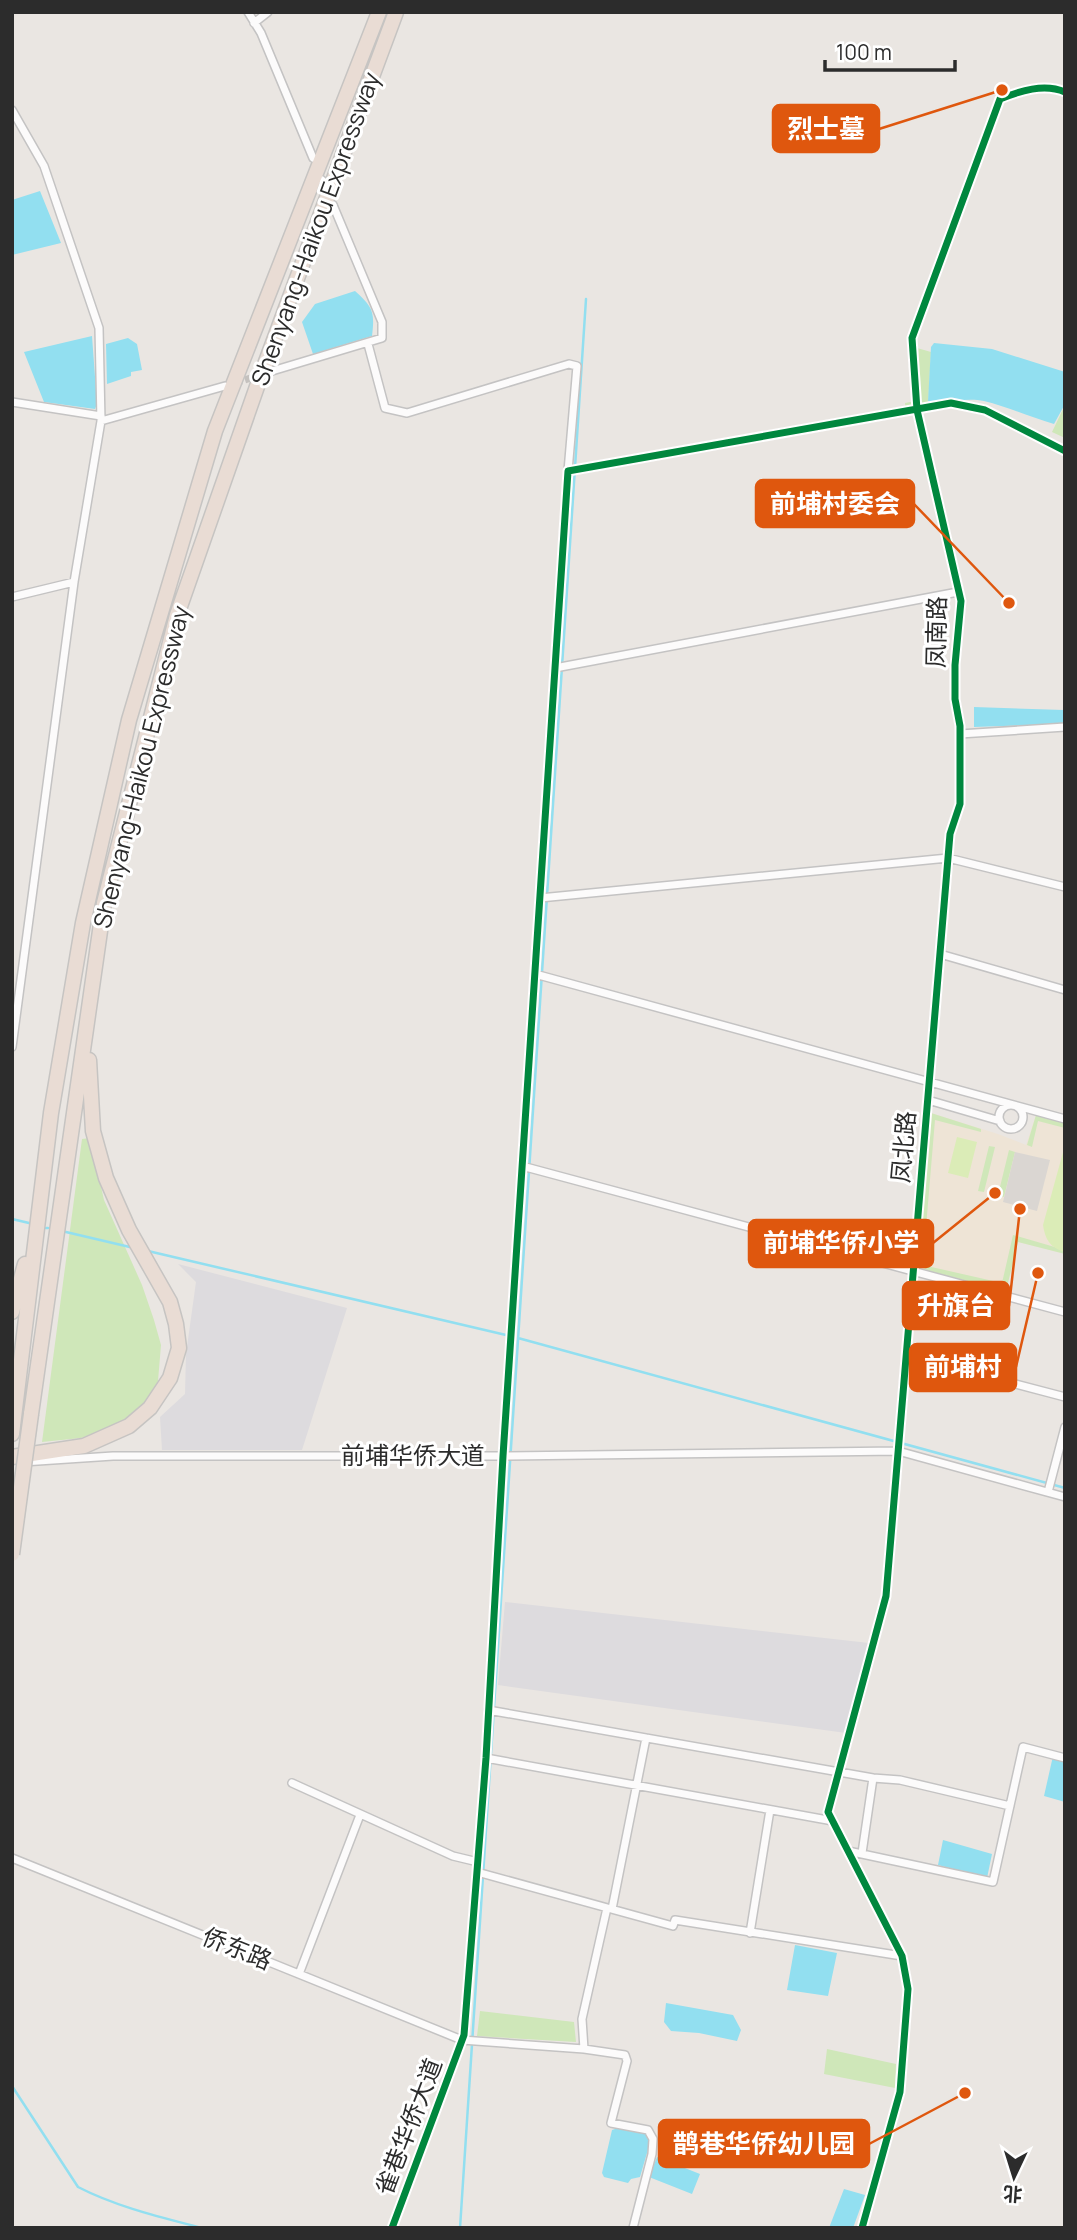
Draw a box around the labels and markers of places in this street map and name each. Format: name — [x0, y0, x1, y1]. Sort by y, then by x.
callout: 烈士墓 — [773, 105, 879, 152]
callout: 前埔村委会 — [756, 480, 914, 527]
callout: 前埔华侨小学 — [749, 1220, 933, 1267]
callout: 升旗台 — [903, 1282, 1009, 1329]
callout: 前埔村 — [910, 1344, 1016, 1391]
callout: 鹊巷华侨幼儿园 — [659, 2120, 869, 2167]

